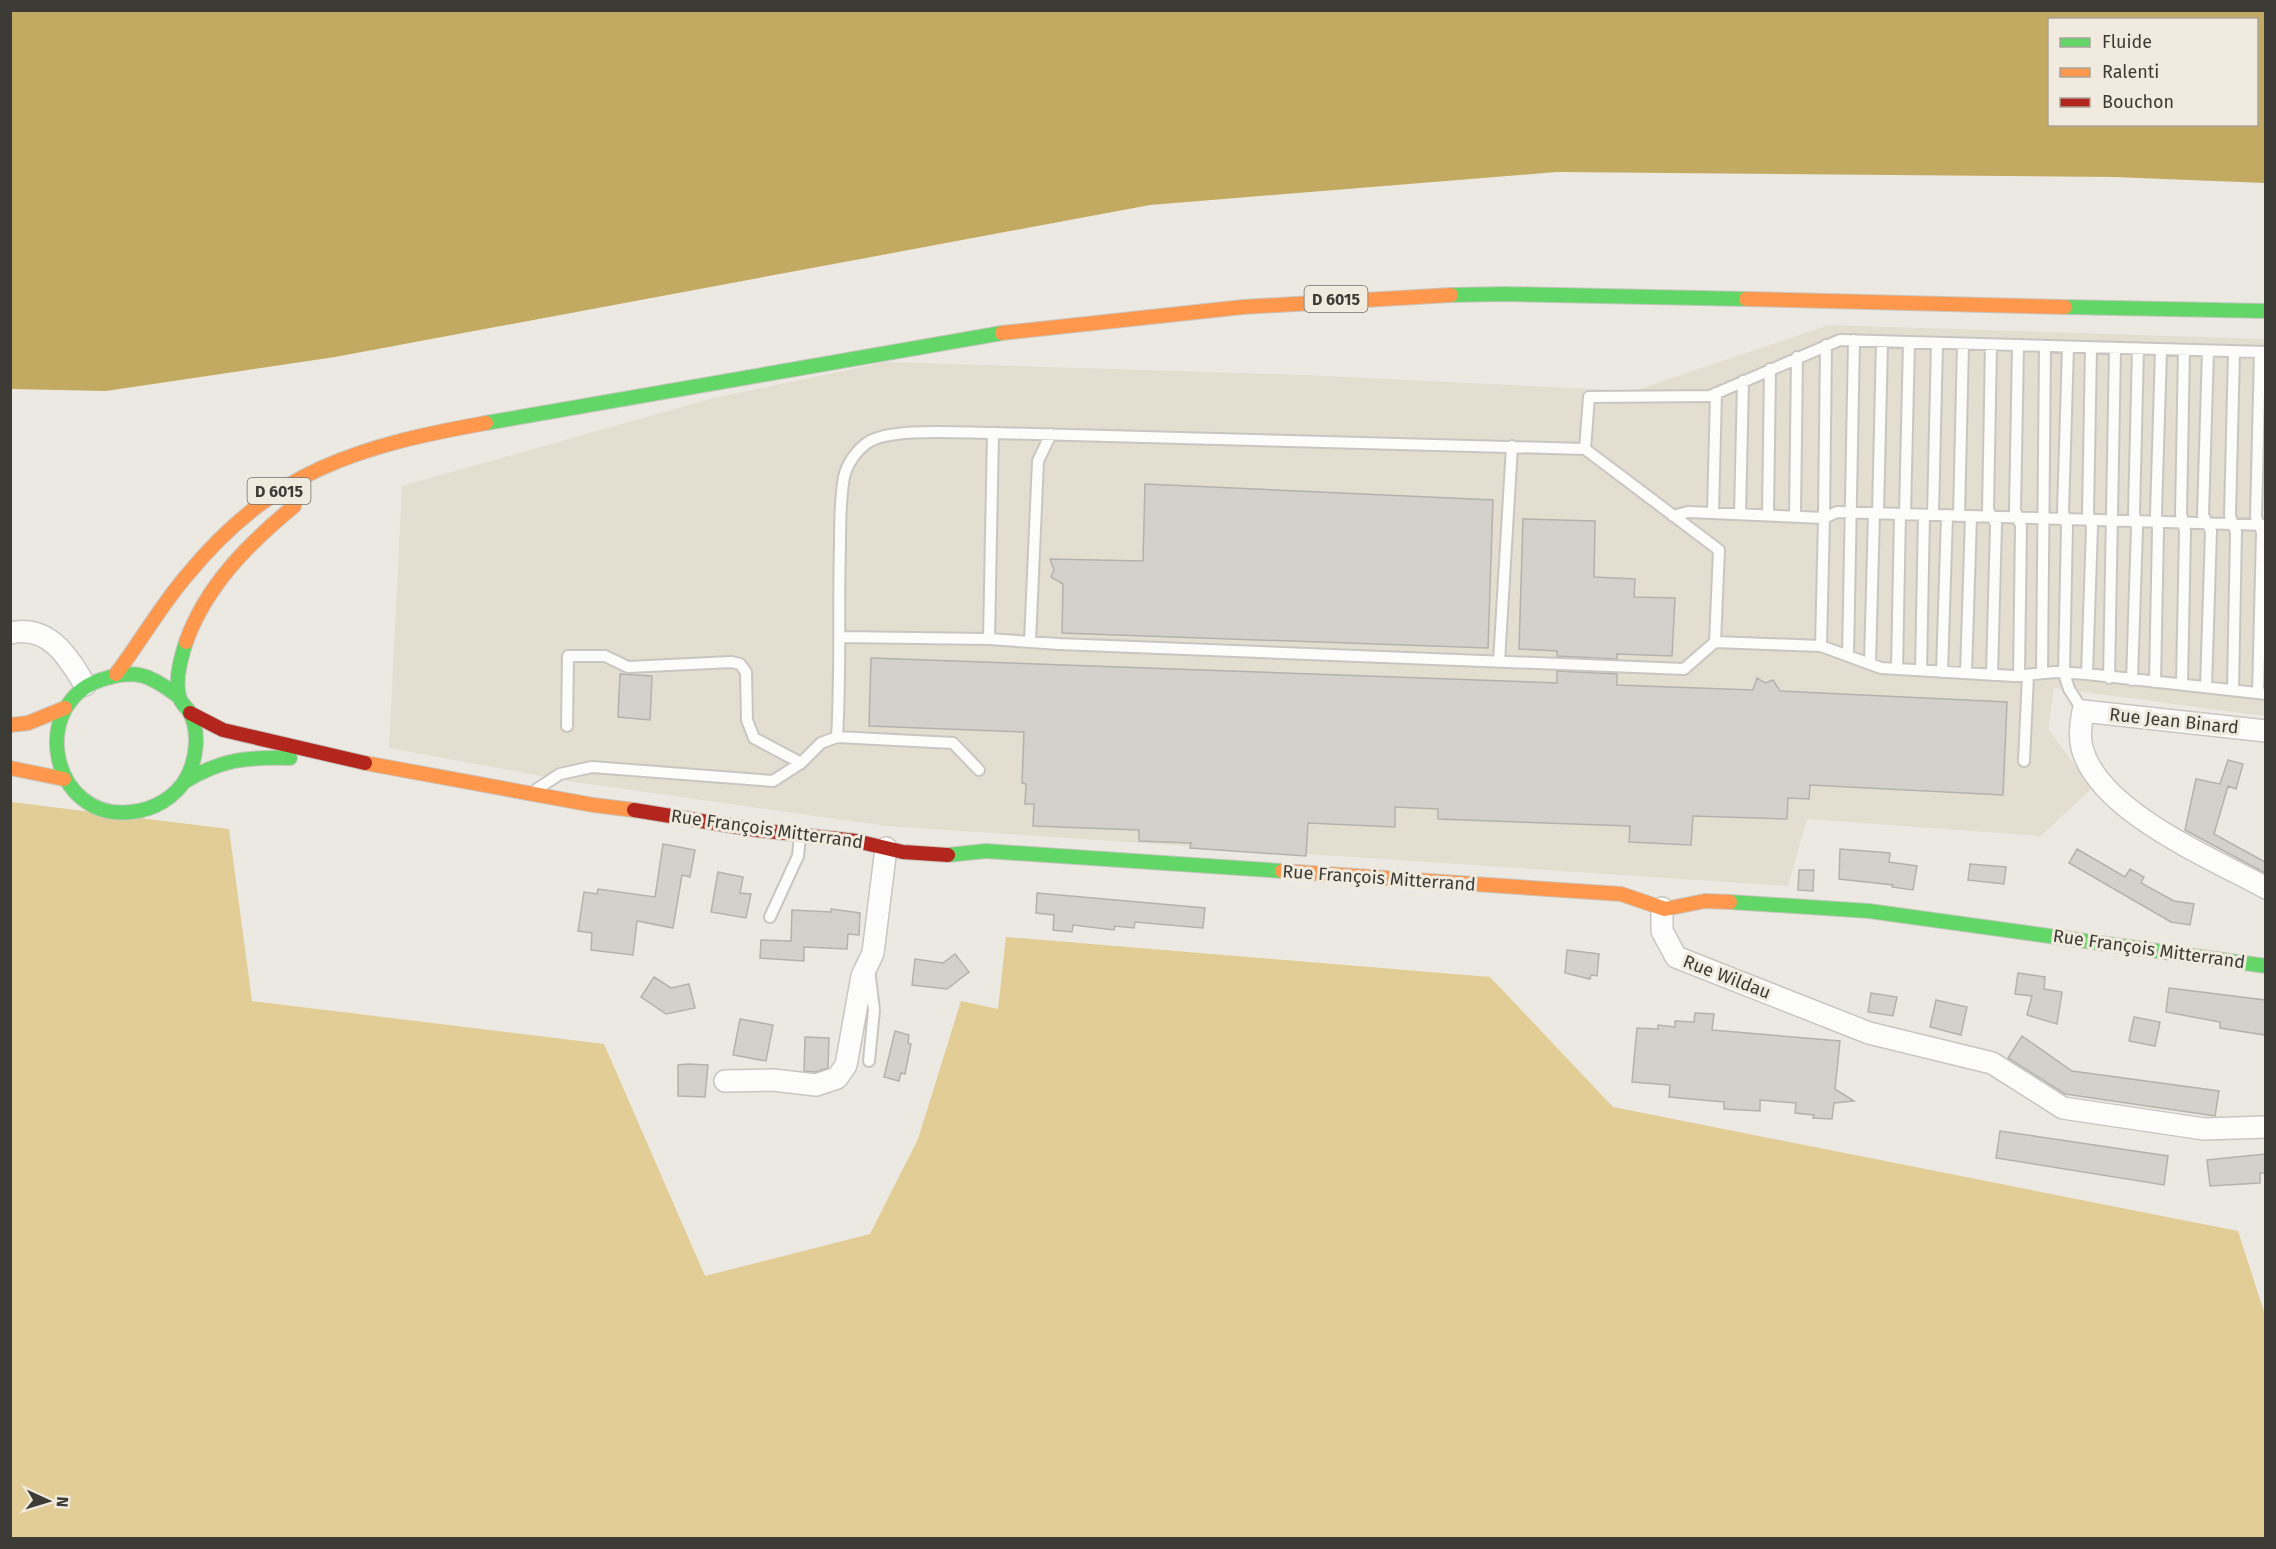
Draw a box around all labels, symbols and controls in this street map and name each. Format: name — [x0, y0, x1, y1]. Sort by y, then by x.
legend — [2048, 18, 2258, 126]
text: Fluide — [2102, 31, 2152, 53]
text: Ralenti — [2102, 61, 2159, 83]
text: Bouchon — [2102, 91, 2174, 113]
road number: D 6015 — [1304, 286, 1368, 312]
road number: D 6015 — [248, 478, 310, 504]
street label: Rue Jean Binard — [2108, 703, 2240, 739]
street label: Rue François Mitterrand — [670, 805, 864, 853]
street label: Rue François Mitterrand — [1282, 860, 1476, 896]
street label: Rue François Mitterrand — [2052, 925, 2246, 973]
street label: Rue Wildau — [1680, 950, 1774, 1004]
north arrow — [18, 1471, 78, 1531]
text: N — [53, 1496, 72, 1508]

